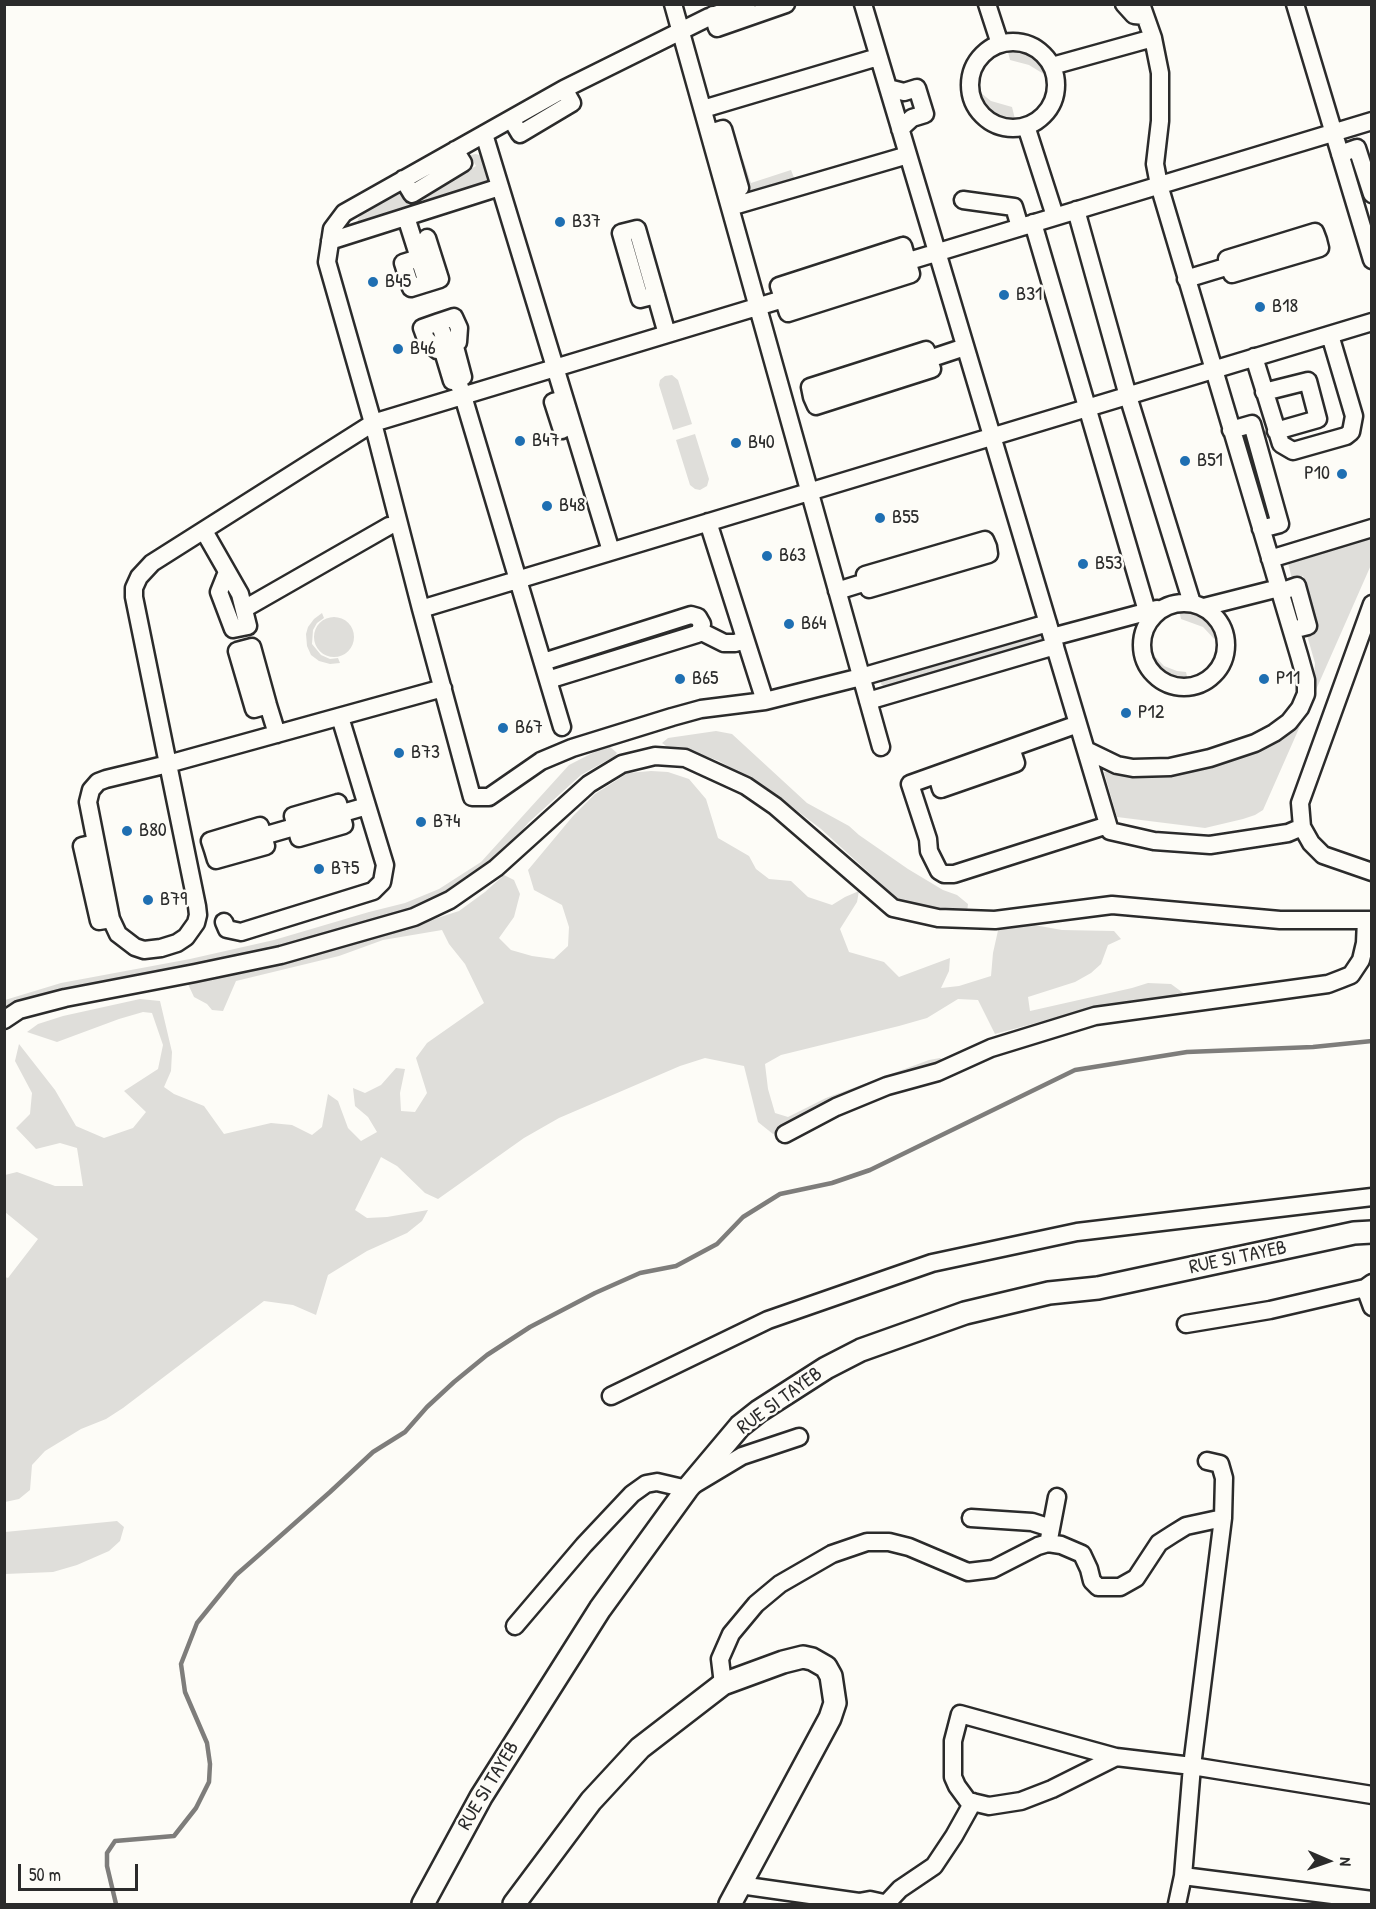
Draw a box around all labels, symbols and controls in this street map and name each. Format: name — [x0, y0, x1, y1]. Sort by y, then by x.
place label: B37 — [572, 210, 601, 234]
marker: B37 — [553, 215, 567, 229]
place label: B45 — [385, 270, 411, 294]
marker: B45 — [366, 275, 380, 289]
place label: B31 — [1016, 283, 1042, 307]
marker: B31 — [997, 288, 1011, 302]
place label: B18 — [1272, 295, 1298, 319]
marker: B18 — [1253, 300, 1267, 314]
place label: B46 — [410, 337, 436, 361]
marker: B46 — [391, 342, 405, 356]
place label: B47 — [532, 429, 560, 453]
place label: B40 — [748, 431, 775, 455]
marker: B47 — [513, 434, 527, 448]
marker: B40 — [729, 436, 743, 450]
place label: B51 — [1197, 449, 1223, 473]
marker: B51 — [1178, 454, 1192, 468]
place label: P10 — [1304, 462, 1330, 486]
marker: P10 — [1335, 467, 1349, 481]
place label: B48 — [559, 494, 585, 518]
marker: B48 — [540, 499, 554, 513]
place label: B55 — [892, 506, 919, 530]
marker: B55 — [873, 511, 887, 525]
place label: B63 — [779, 544, 806, 568]
marker: B63 — [760, 549, 774, 563]
place label: B53 — [1095, 552, 1123, 576]
marker: B53 — [1076, 557, 1090, 571]
place label: B64 — [801, 612, 827, 636]
marker: B64 — [782, 617, 796, 631]
place label: B65 — [692, 667, 719, 691]
place label: P11 — [1276, 667, 1300, 691]
marker: B65 — [673, 672, 687, 686]
marker: P11 — [1257, 672, 1271, 686]
place label: P12 — [1138, 701, 1164, 725]
marker: P12 — [1119, 706, 1133, 720]
place label: B67 — [515, 716, 543, 740]
marker: B67 — [496, 721, 510, 735]
place label: B73 — [411, 741, 440, 765]
marker: B73 — [392, 746, 406, 760]
place label: B74 — [433, 810, 461, 834]
marker: B74 — [414, 815, 428, 829]
place label: B80 — [139, 819, 167, 843]
marker: B80 — [120, 824, 134, 838]
place label: B75 — [331, 857, 359, 881]
marker: B75 — [312, 862, 326, 876]
place label: B79 — [160, 888, 187, 912]
marker: B79 — [141, 893, 155, 907]
street label: RUE SI TAYEB — [1187, 1236, 1289, 1280]
street label: RUE SI TAYEB — [733, 1362, 827, 1440]
street label: RUE SI TAYEB — [453, 1737, 525, 1835]
north arrow — [1298, 1831, 1358, 1891]
scale bar — [21, 1852, 141, 1890]
text: N — [1335, 1857, 1357, 1866]
text: 50 m — [29, 1862, 61, 1887]

